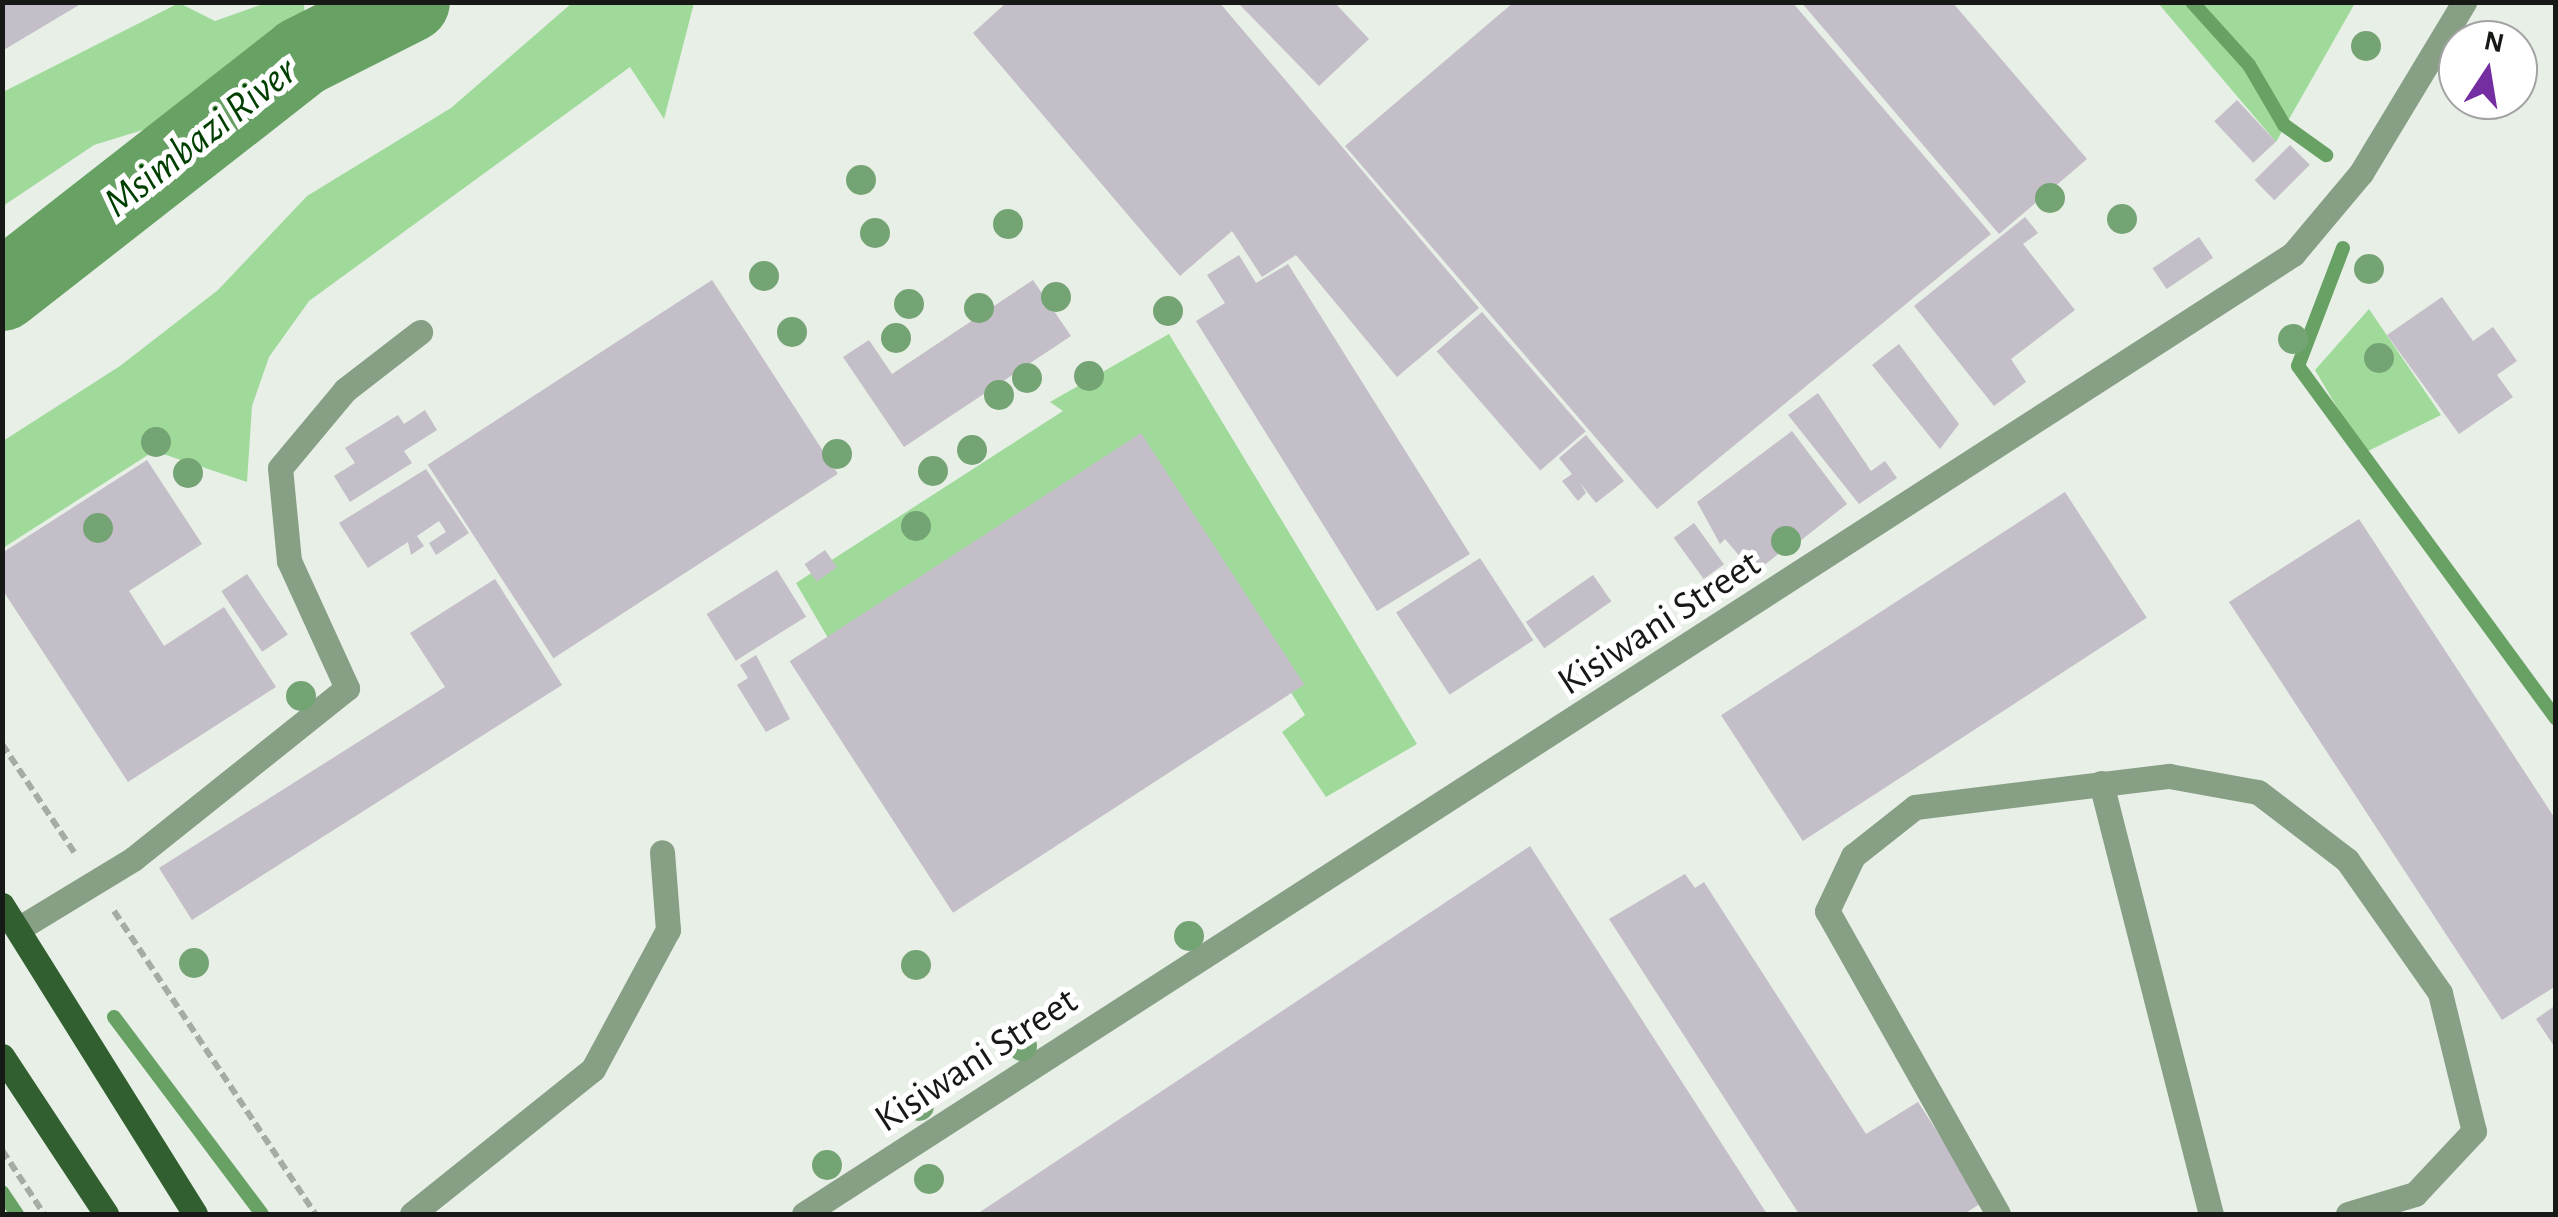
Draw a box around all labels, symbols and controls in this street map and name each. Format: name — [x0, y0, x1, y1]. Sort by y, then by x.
north arrow — [2438, 20, 2538, 120]
text: N — [2481, 27, 2506, 58]
water label: Msimbazi River — [94, 46, 306, 228]
street label: Kisiwani Street — [1549, 540, 1769, 706]
street label: Kisiwani Street — [866, 977, 1086, 1143]

